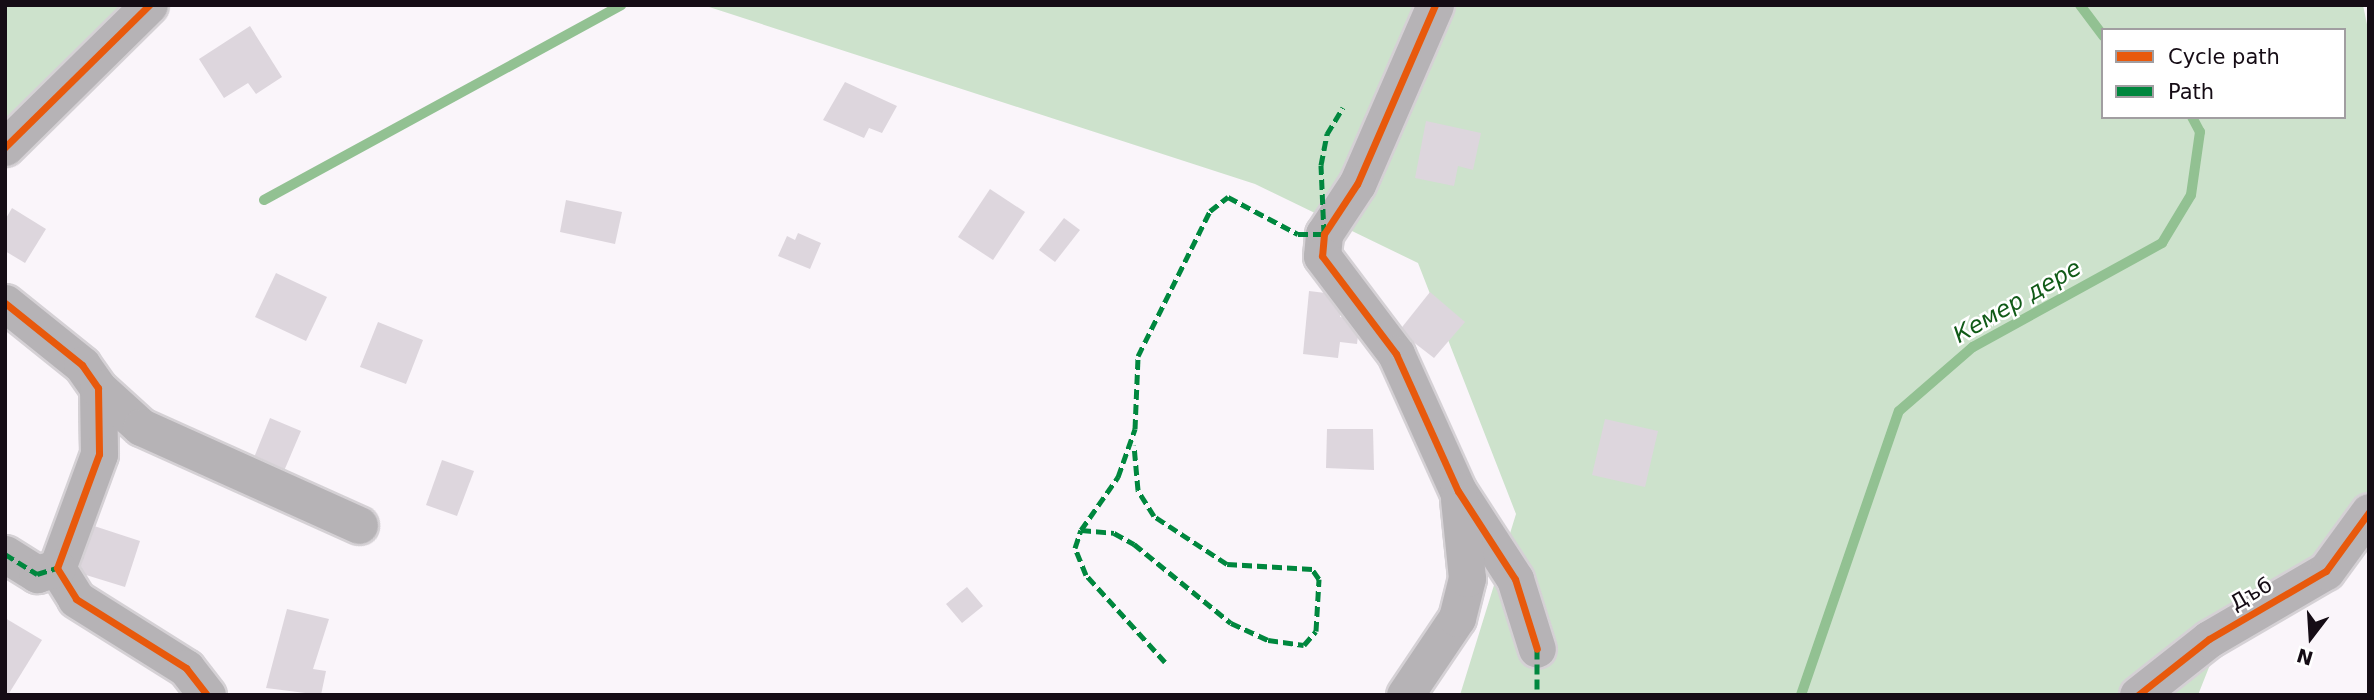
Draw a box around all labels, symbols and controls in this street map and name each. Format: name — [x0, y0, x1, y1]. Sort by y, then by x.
legend — [2101, 28, 2346, 119]
text: Cycle path — [2168, 45, 2280, 69]
text: Path — [2168, 80, 2214, 104]
water label: Кемер дере — [1948, 253, 2086, 349]
street label: Дъб — [2226, 572, 2276, 616]
north arrow — [2276, 602, 2346, 672]
text: N — [2294, 644, 2316, 670]

